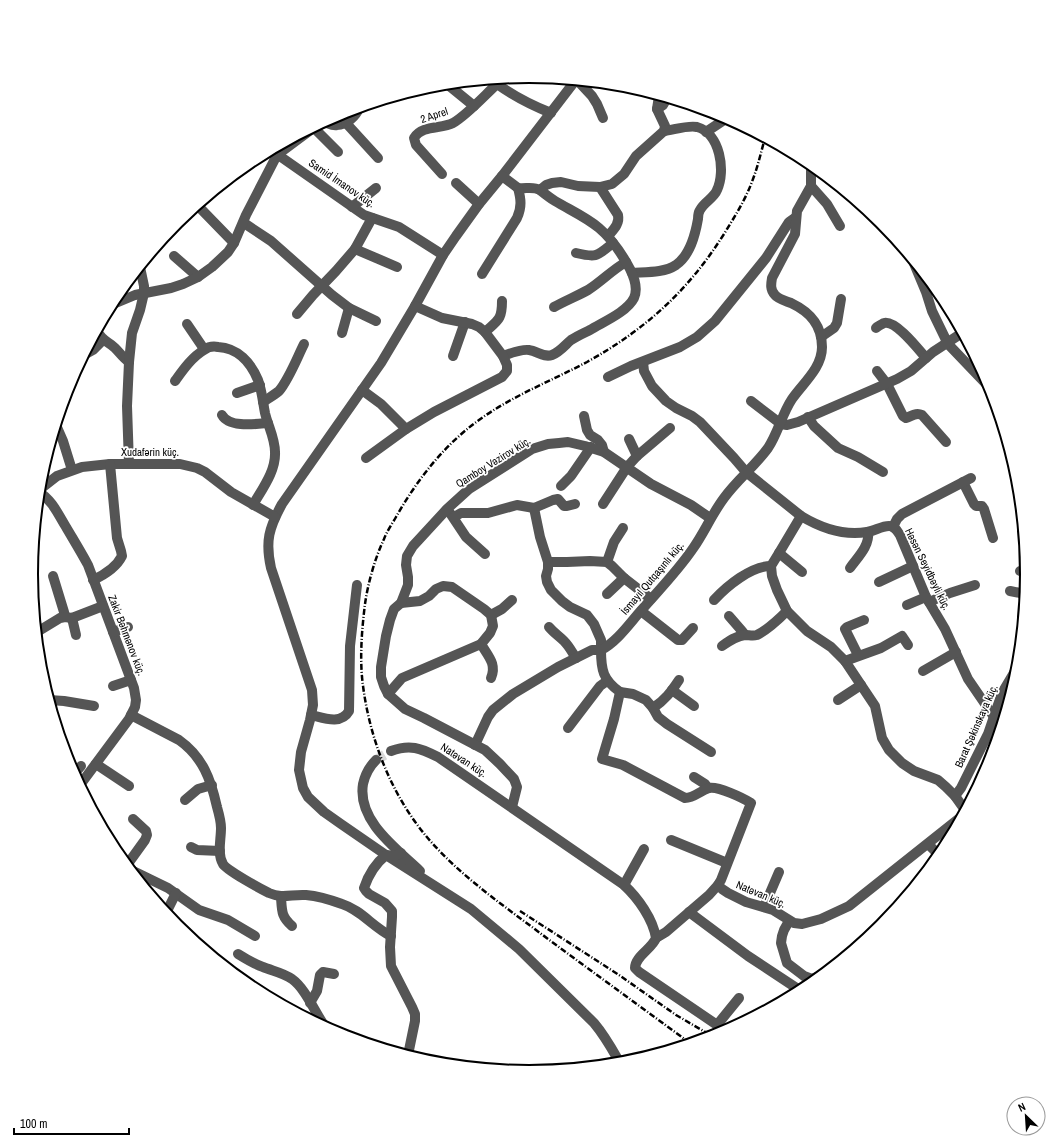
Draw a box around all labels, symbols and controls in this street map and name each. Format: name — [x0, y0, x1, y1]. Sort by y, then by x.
street label: 2 Aprel — [418, 104, 450, 126]
street label: Samid İmanov küç. — [306, 156, 378, 210]
street label: Qamboy Vəzirov küç. — [453, 433, 533, 491]
street label: Xudafərin küç. — [121, 445, 179, 459]
street label: Həsən Seyidbəyli küç. — [902, 526, 954, 612]
street label: İsmayıl Qutqaşınlı küç. — [617, 539, 687, 617]
street label: Zakir Bəhmənov küç. — [105, 593, 149, 677]
street label: Barat Şəkinskaya küç. — [951, 682, 1001, 770]
street label: Natəvan küç. — [438, 740, 490, 780]
street label: Natəvan küç. — [734, 877, 788, 911]
north arrow — [1006, 1096, 1046, 1136]
text: N — [1016, 1099, 1028, 1115]
scale bar — [14, 1110, 129, 1136]
text: 100 m — [20, 1116, 47, 1132]

